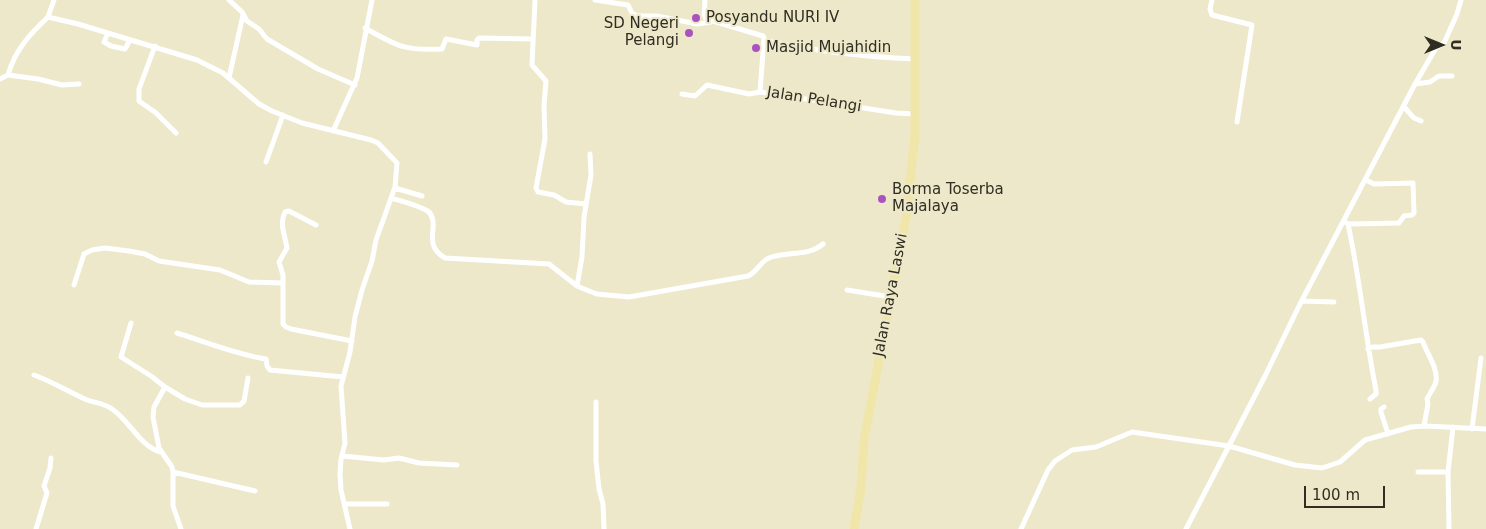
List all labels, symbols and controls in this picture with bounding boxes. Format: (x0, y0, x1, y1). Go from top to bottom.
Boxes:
place label: Posyandu NURI IV (706, 9, 839, 27)
marker: Posyandu NURI IV (690, 12, 702, 24)
place label: SD Negeri Pelangi (604, 15, 679, 50)
north arrow (1416, 20, 1466, 70)
marker: SD Negeri Pelangi (683, 27, 695, 39)
place label: Masjid Mujahidin (766, 39, 891, 57)
text: U (1448, 39, 1464, 51)
marker: Masjid Mujahidin (750, 42, 762, 54)
street label: Jalan Pelangi (765, 84, 863, 116)
place label: Borma Toserba Majalaya (892, 181, 1004, 216)
marker: Borma Toserba Majalaya (876, 193, 888, 205)
street label: Jalan Raya Laswi (870, 232, 912, 358)
scale bar (1306, 476, 1387, 508)
text: 100 m (1312, 486, 1360, 504)

